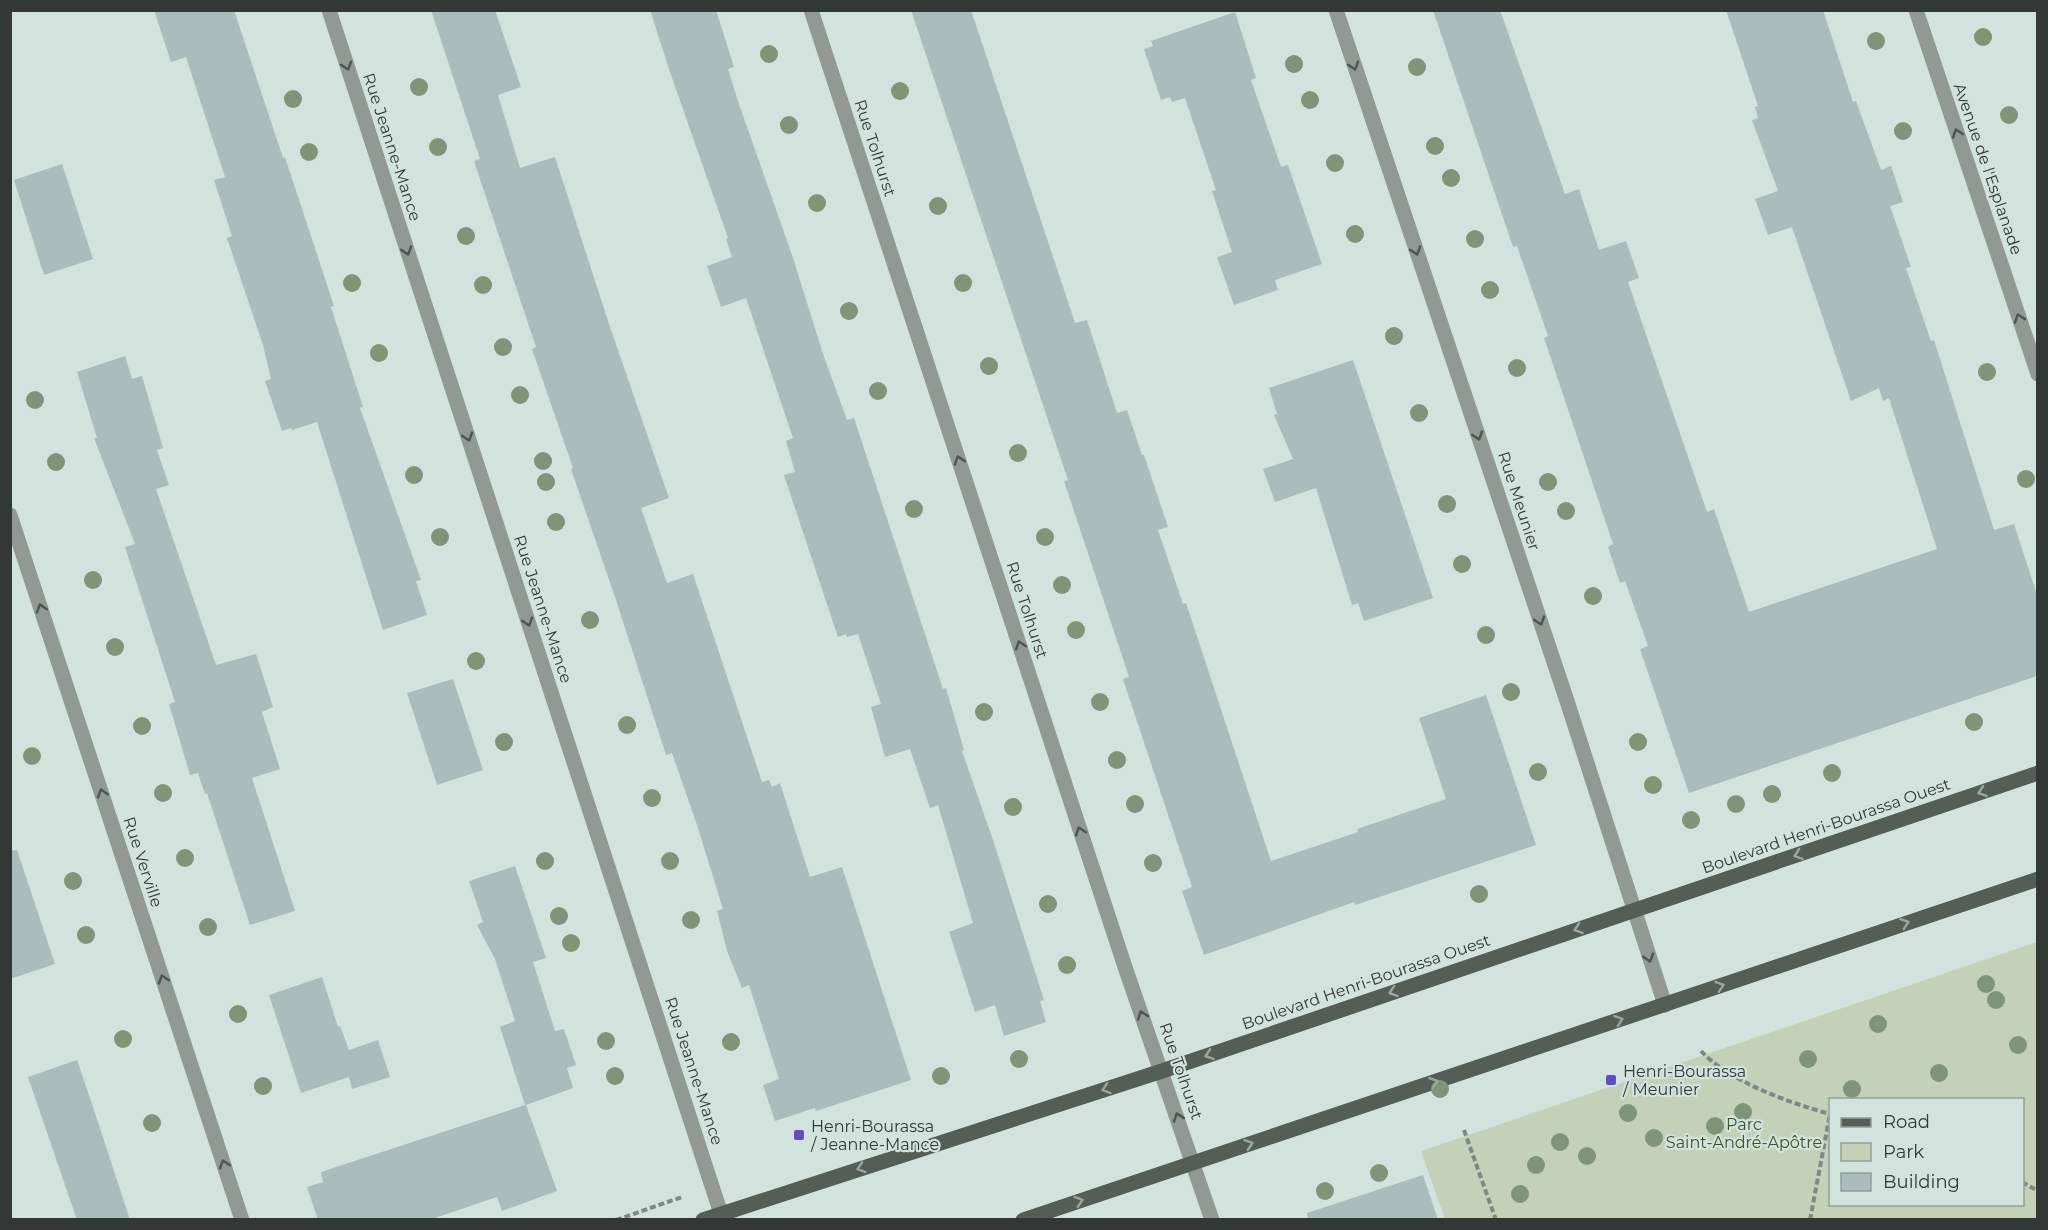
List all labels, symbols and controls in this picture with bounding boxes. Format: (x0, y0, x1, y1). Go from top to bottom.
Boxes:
one-way arrow (340, 60, 352, 71)
one-way arrow (1347, 60, 1359, 71)
street label: Rue Jeanne-Mance (359, 70, 425, 224)
street label: Avenue de l'Esplanade (1950, 81, 2026, 257)
street label: Rue Tolhurst (850, 97, 900, 199)
one-way arrow (1952, 128, 1964, 139)
one-way arrow (1409, 245, 1421, 256)
one-way arrow (400, 246, 413, 256)
one-way arrow (2014, 313, 2026, 324)
one-way arrow (1470, 430, 1483, 441)
one-way arrow (461, 431, 473, 442)
street label: Rue Meunier (1494, 449, 1544, 553)
one-way arrow (954, 455, 966, 466)
street label: Rue Jeanne-Mance (510, 532, 576, 686)
street label: Rue Tolhurst (1002, 559, 1052, 661)
one-way arrow (36, 603, 48, 614)
one-way arrow (1532, 615, 1545, 626)
one-way arrow (521, 616, 534, 627)
one-way arrow (1014, 640, 1027, 651)
street label: Boulevard Henri-Bourassa Ouest (1699, 774, 1953, 878)
one-way arrow (1977, 785, 1988, 797)
one-way arrow (97, 788, 109, 799)
street label: Rue Verville (119, 814, 167, 910)
one-way arrow (1075, 826, 1088, 837)
one-way arrow (1793, 847, 1803, 860)
one-way arrow (1899, 918, 1910, 931)
one-way arrow (1573, 922, 1584, 935)
street label: Boulevard Henri-Bourassa Ouest (1239, 930, 1493, 1034)
one-way arrow (1642, 952, 1654, 963)
one-way arrow (157, 974, 170, 985)
one-way arrow (1714, 981, 1725, 993)
one-way arrow (1388, 984, 1399, 997)
street label: Rue Jeanne-Mance (661, 994, 727, 1148)
one-way arrow (1137, 1010, 1150, 1021)
one-way arrow (1613, 1015, 1624, 1028)
street label: Rue Tolhurst (1156, 1020, 1207, 1122)
one-way arrow (1204, 1047, 1215, 1060)
place label: Henri-Bourassa / Meunier (1622, 1062, 1746, 1099)
marker: Henri-Bourassa / Meunier (1604, 1073, 1618, 1087)
one-way arrow (1428, 1077, 1439, 1089)
one-way arrow (1101, 1081, 1112, 1094)
legend (1829, 1098, 2024, 1206)
text: Road (1883, 1111, 1930, 1133)
one-way arrow (1172, 1112, 1185, 1122)
park label: Parc Saint-André-Apôtre (1666, 1115, 1822, 1152)
place label: Henri-Bourassa / Jeanne-Mance (810, 1117, 939, 1154)
marker: Henri-Bourassa / Jeanne-Mance (792, 1128, 806, 1142)
one-way arrow (1243, 1139, 1254, 1152)
text: Park (1883, 1141, 1924, 1163)
one-way arrow (218, 1159, 231, 1170)
one-way arrow (856, 1161, 867, 1174)
text: Building (1883, 1171, 1960, 1193)
one-way arrow (1073, 1196, 1084, 1208)

